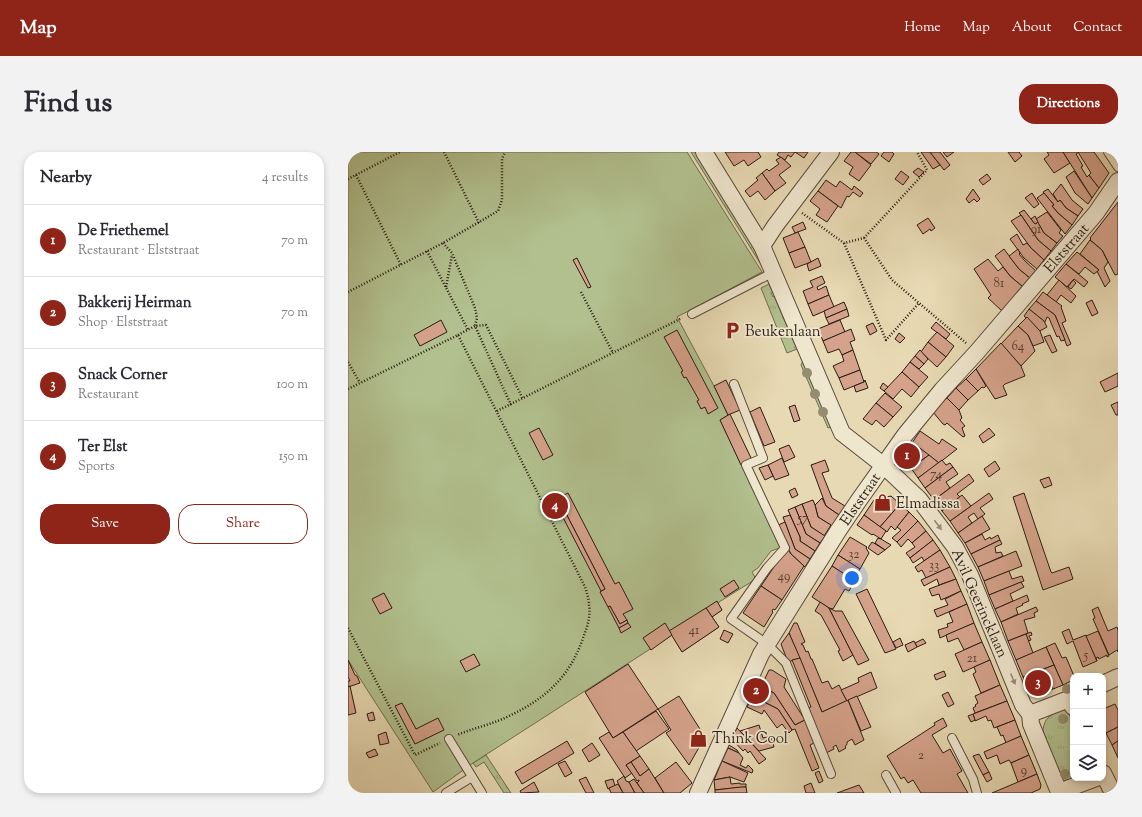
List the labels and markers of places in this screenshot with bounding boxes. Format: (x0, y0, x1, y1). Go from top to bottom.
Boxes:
parking icon: Beukenlaan (722, 321, 742, 341)
place label: Beukenlaan (745, 322, 821, 343)
pin: 1 (894, 441, 920, 471)
pin: 4 (542, 491, 568, 521)
shop icon: Elmadissa (873, 493, 893, 513)
place label: Elmadissa (896, 494, 960, 515)
pin: 3 (1025, 668, 1051, 698)
pin: 2 (743, 676, 769, 706)
shop icon: Think Cool (689, 728, 709, 748)
place label: Think Cool (712, 729, 788, 750)

